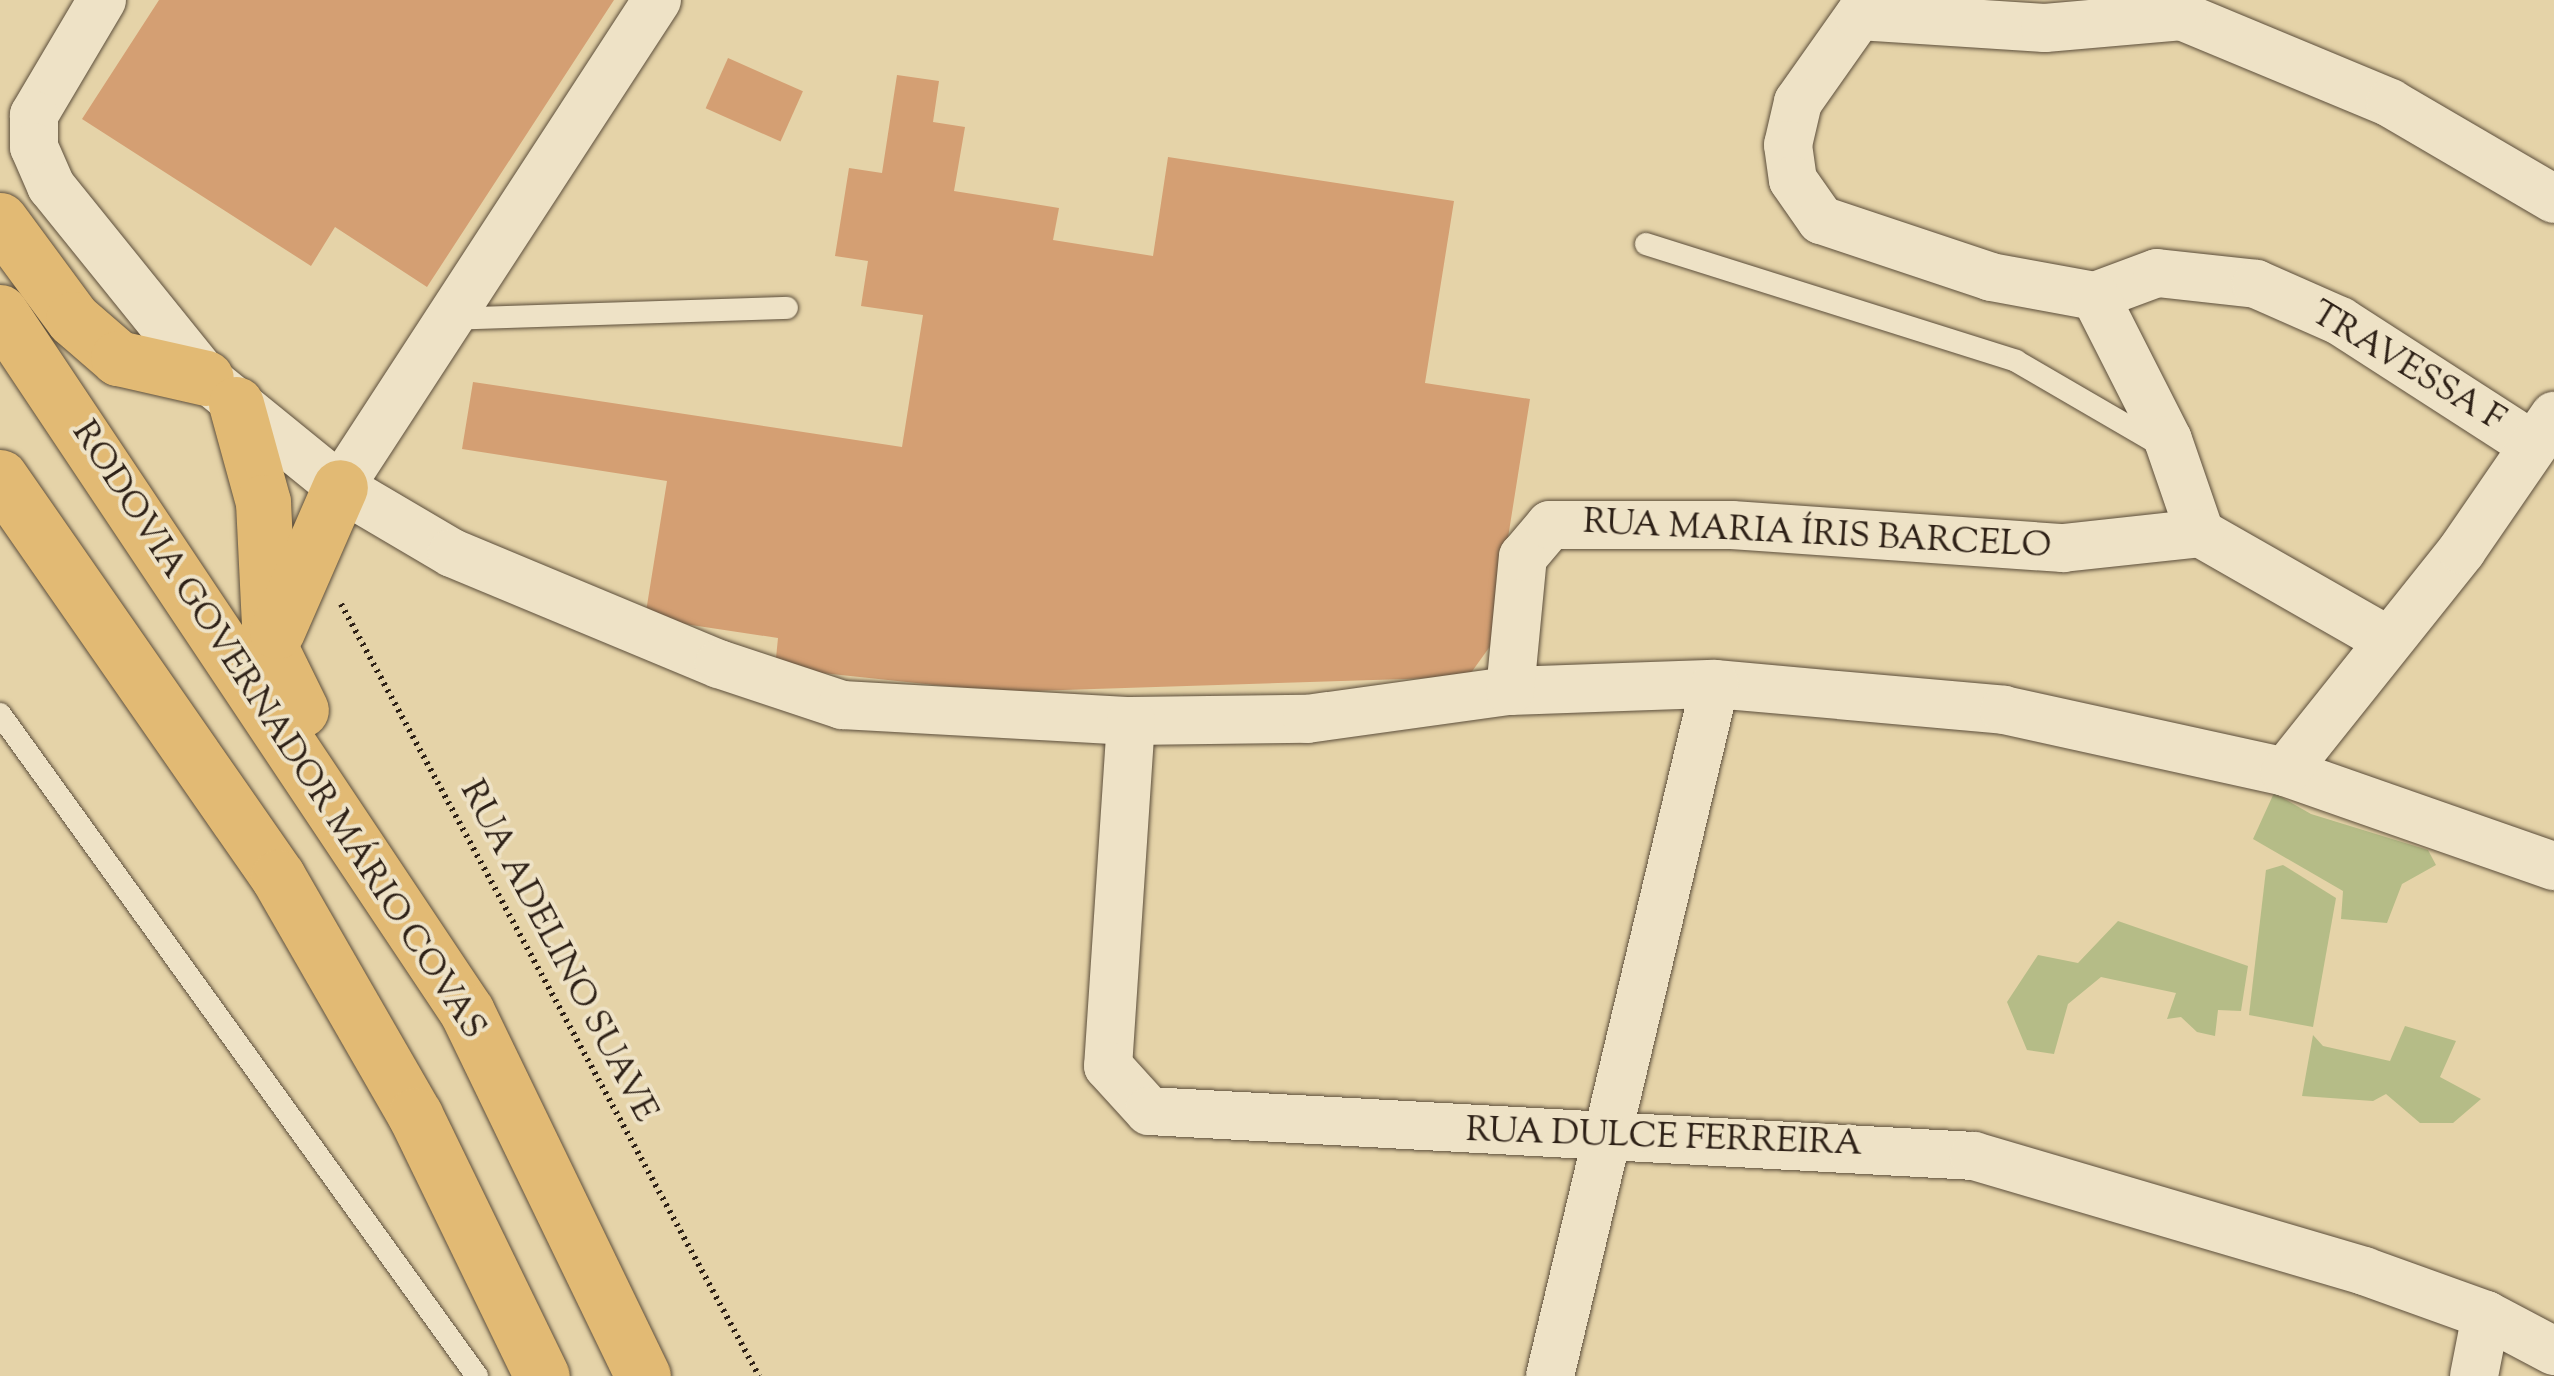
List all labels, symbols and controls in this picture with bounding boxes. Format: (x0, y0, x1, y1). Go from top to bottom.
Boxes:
street label: TRAVESSA F (2303, 294, 2511, 442)
street label: RODOVIA GOVERNADOR MÁRIO COVAS (61, 414, 493, 1048)
street label: RUA MARIA ÍRIS BARCELO (1582, 503, 2052, 569)
street label: RUA ADELINO SUAVE (449, 774, 665, 1130)
street label: RUA DULCE FERREIRA (1465, 1111, 1863, 1167)

